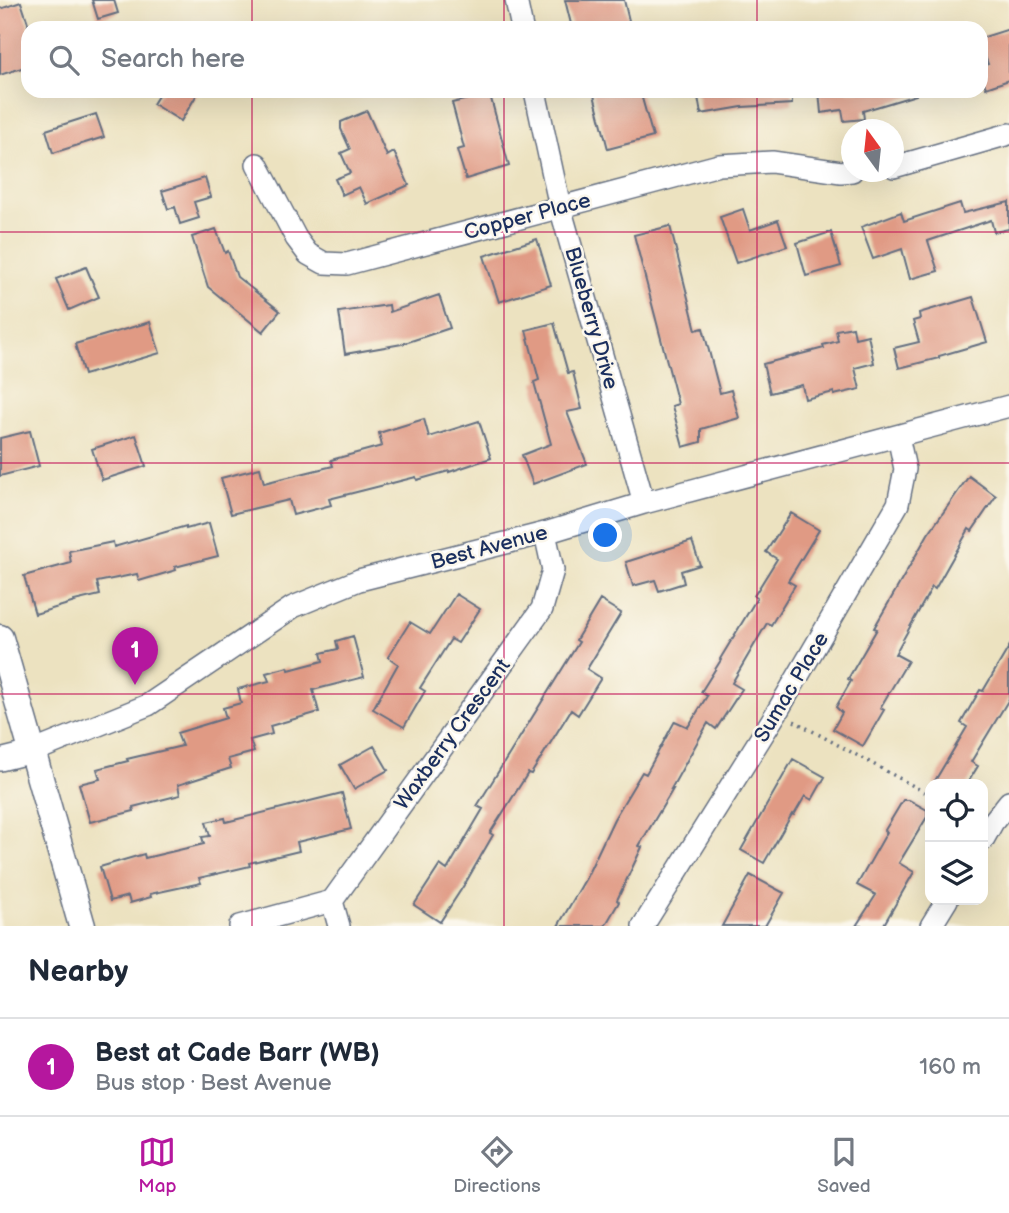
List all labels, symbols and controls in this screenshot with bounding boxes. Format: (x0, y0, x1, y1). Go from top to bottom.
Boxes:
search box (21, 21, 988, 98)
icon: search (45, 41, 83, 79)
text: Search here (101, 44, 245, 75)
north arrow (841, 119, 904, 182)
street label: Copper Place (461, 188, 593, 245)
street label: Blueberry Drive (559, 244, 624, 392)
your location (588, 518, 622, 552)
street label: Best Avenue (428, 520, 550, 575)
pin: 1 (112, 627, 158, 685)
street label: Sumac Place (749, 628, 834, 747)
street label: Waxberry Crescent (389, 653, 516, 815)
map controls (925, 779, 988, 905)
button: locate (925, 779, 988, 842)
button: layers (925, 842, 988, 905)
text: Nearby (28, 954, 128, 990)
text: Best at Cade Barr (WB) (95, 1038, 380, 1069)
text: 1 (46, 1053, 56, 1081)
text: 160 m (919, 1053, 981, 1081)
text: Bus stop · Best Avenue (95, 1069, 332, 1097)
tab: Map (138, 1133, 177, 1198)
tab: Directions (453, 1133, 541, 1198)
tab: Saved (817, 1133, 871, 1198)

